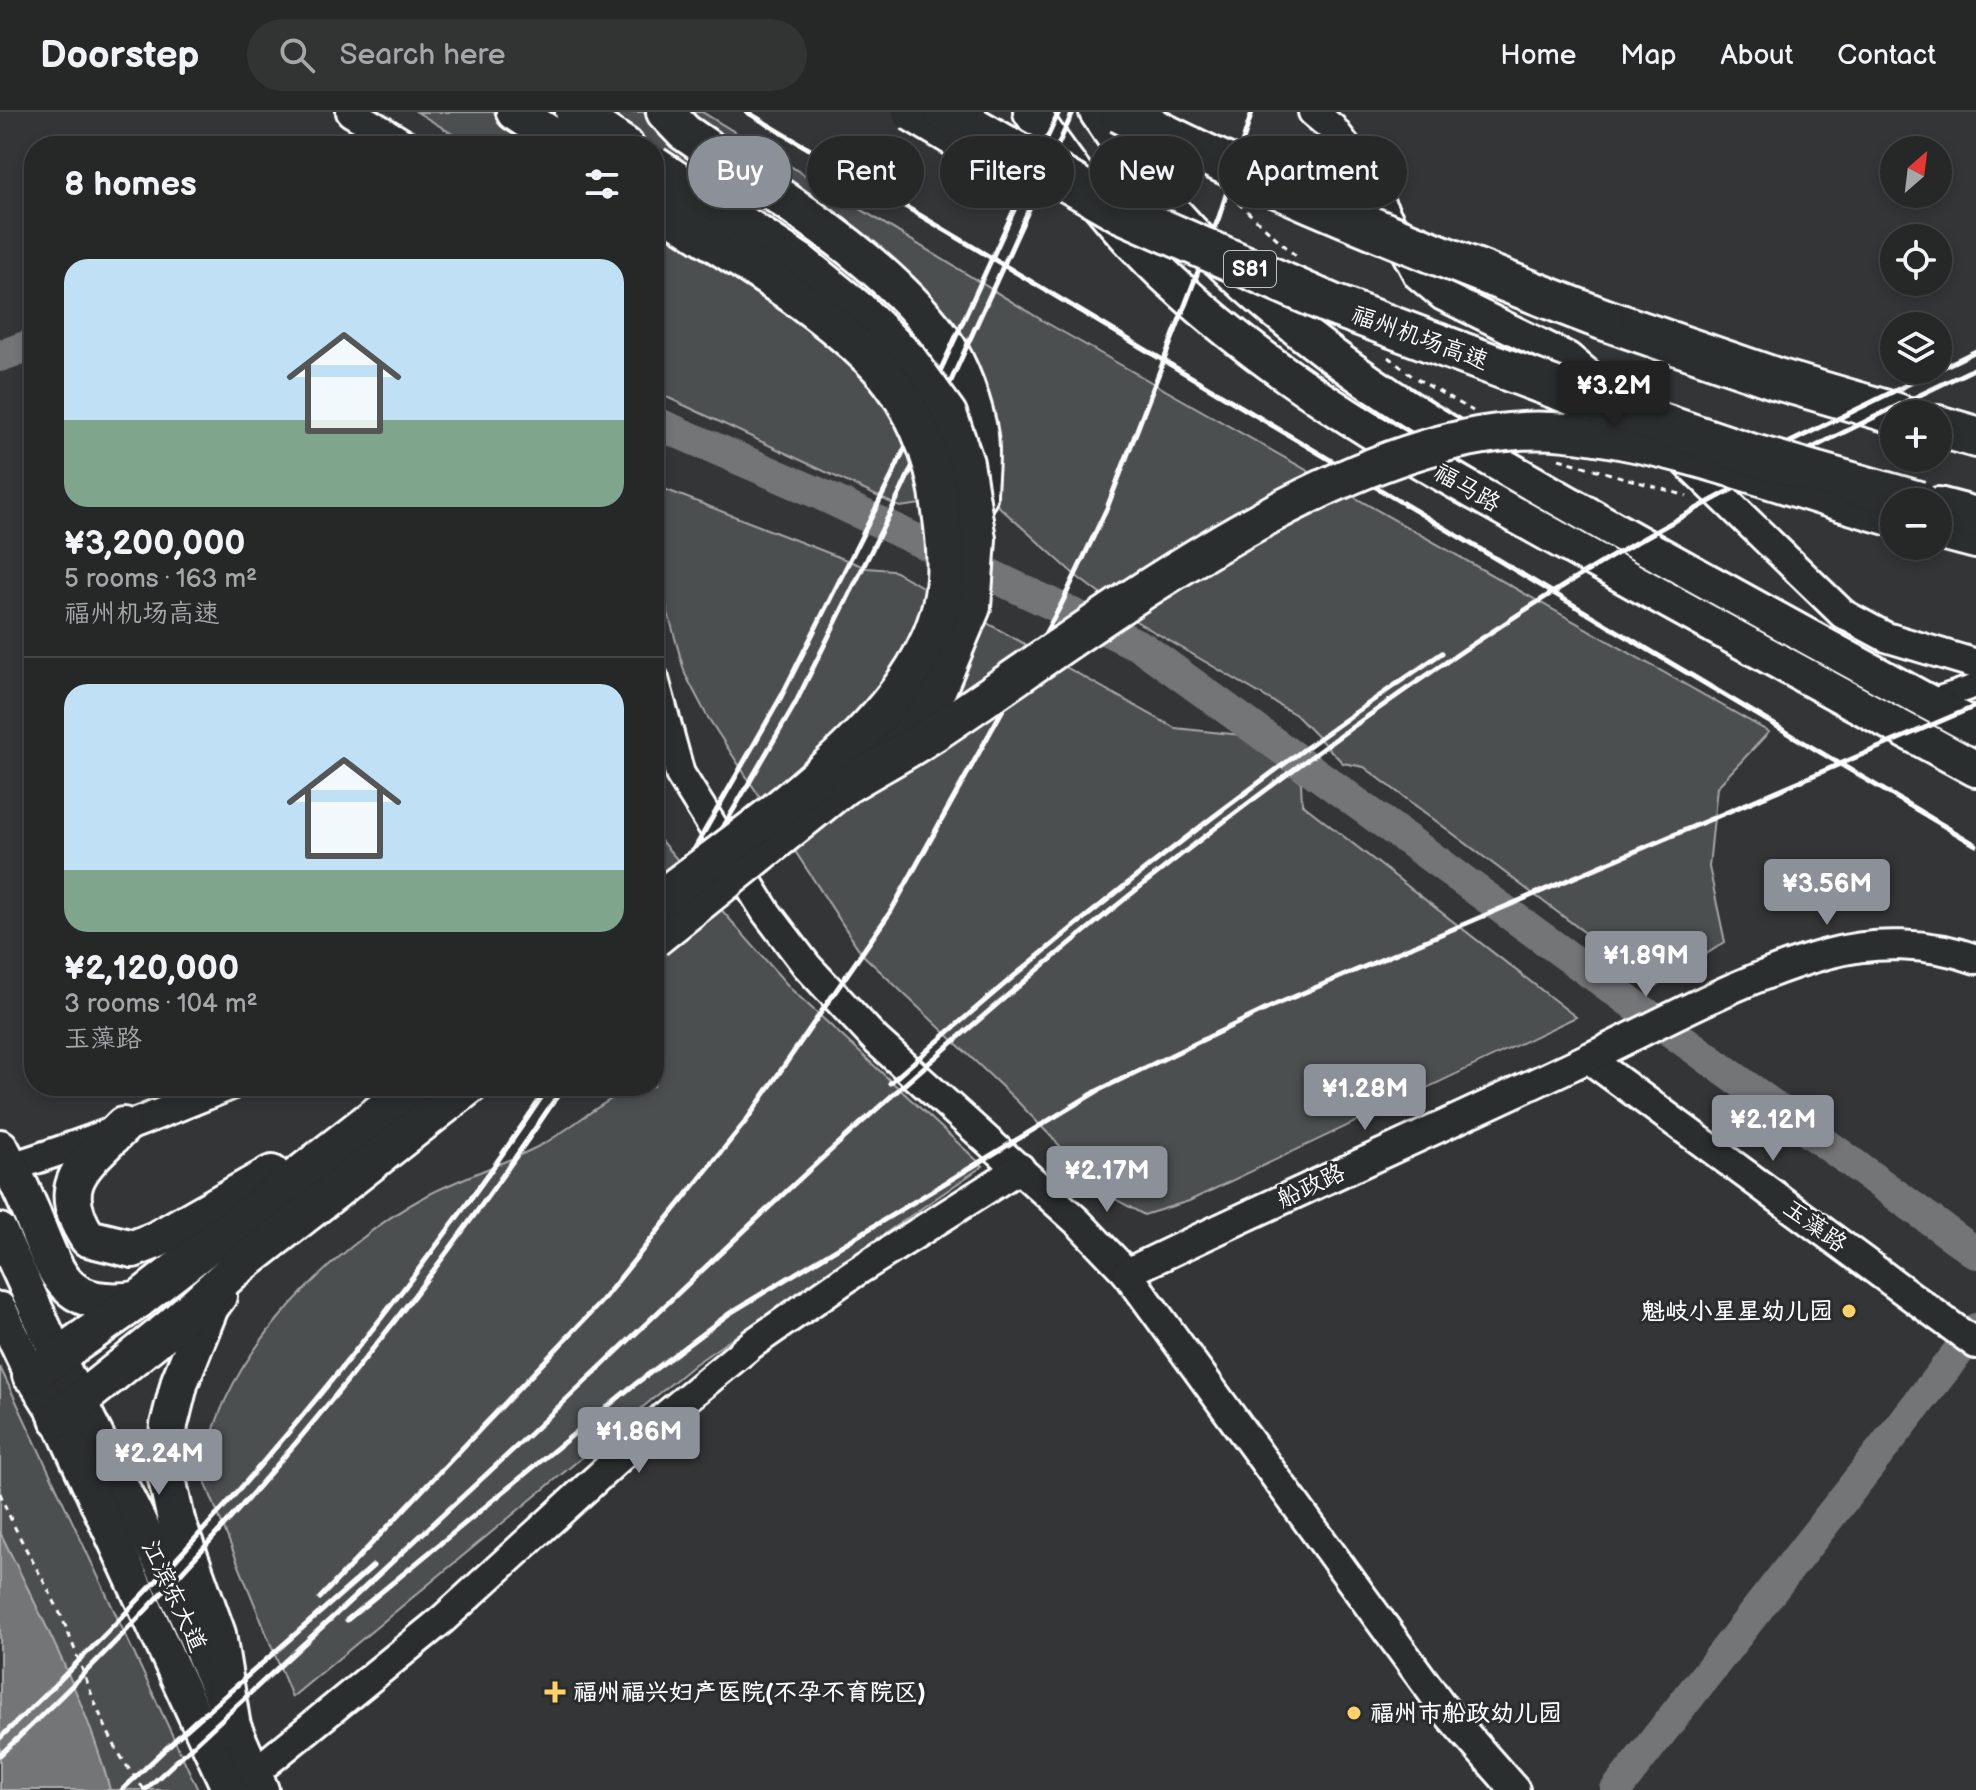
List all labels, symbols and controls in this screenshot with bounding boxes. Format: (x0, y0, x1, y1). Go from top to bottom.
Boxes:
search box (247, 19, 807, 91)
text: Doorstep (40, 33, 199, 78)
icon: search (275, 33, 319, 77)
text: Search here (339, 37, 506, 73)
text: Home (1500, 39, 1576, 72)
text: Map (1620, 39, 1677, 72)
text: About (1721, 39, 1793, 72)
text: Contact (1837, 39, 1936, 72)
chip: Buy (688, 136, 791, 208)
chip: Rent (807, 136, 924, 208)
chip: Filters (940, 136, 1074, 208)
chip: New (1090, 136, 1203, 208)
chip: Apartment (1219, 136, 1407, 208)
north arrow (1880, 136, 1952, 208)
map controls (1880, 136, 1952, 560)
icon: filters (580, 162, 624, 206)
text: 8 homes (64, 164, 197, 205)
button: locate (1880, 224, 1952, 296)
road number: S81 (1224, 251, 1276, 287)
street label: 福州机场高速 (1347, 300, 1493, 376)
icon: home (272, 311, 416, 455)
button: layers (1880, 312, 1952, 384)
pin: ¥3.2M (1558, 361, 1670, 429)
text: ¥3.2M (1577, 371, 1651, 402)
button: + (1880, 400, 1952, 472)
street label: 福马路 (1429, 457, 1505, 519)
button: − (1880, 488, 1952, 560)
text: ¥3,200,000 (64, 523, 246, 564)
text: 5 rooms · 163 m² (64, 564, 257, 595)
text: 福州机场高速 (64, 599, 220, 630)
icon: home (272, 736, 416, 880)
pin: ¥3.56M (1762, 859, 1892, 927)
text: ¥3.56M (1782, 869, 1872, 900)
pin: ¥1.89M (1581, 931, 1711, 999)
text: ¥1.89M (1603, 941, 1689, 972)
text: ¥2,120,000 (64, 948, 239, 989)
text: 3 rooms · 104 m² (64, 989, 258, 1020)
text: 玉藻路 (64, 1024, 142, 1055)
pin: ¥1.28M (1300, 1064, 1430, 1132)
text: ¥1.28M (1322, 1074, 1408, 1105)
pin: ¥2.12M (1708, 1095, 1838, 1163)
text: ¥2.12M (1730, 1105, 1816, 1136)
pin: ¥2.17M (1042, 1146, 1172, 1214)
text: ¥2.17M (1065, 1156, 1150, 1187)
street label: 船政路 (1272, 1158, 1350, 1214)
street label: 玉藻路 (1777, 1193, 1853, 1259)
place label: 魁岐小星星幼儿园 (1641, 1297, 1833, 1326)
marker: 魁岐小星星幼儿园 (1840, 1302, 1858, 1320)
pin: ¥1.86M (574, 1407, 704, 1475)
text: ¥1.86M (596, 1417, 682, 1448)
pin: ¥2.24M (94, 1429, 224, 1497)
text: ¥2.24M (114, 1439, 204, 1470)
street label: 江滨东大道 (136, 1535, 212, 1657)
place label: 福州福兴妇产医院(不孕不育院区) (573, 1678, 926, 1707)
marker: 福州福兴妇产医院(不孕不育院区) (544, 1681, 566, 1703)
place label: 福州市船政幼儿园 (1370, 1699, 1562, 1728)
marker: 福州市船政幼儿园 (1345, 1704, 1363, 1722)

